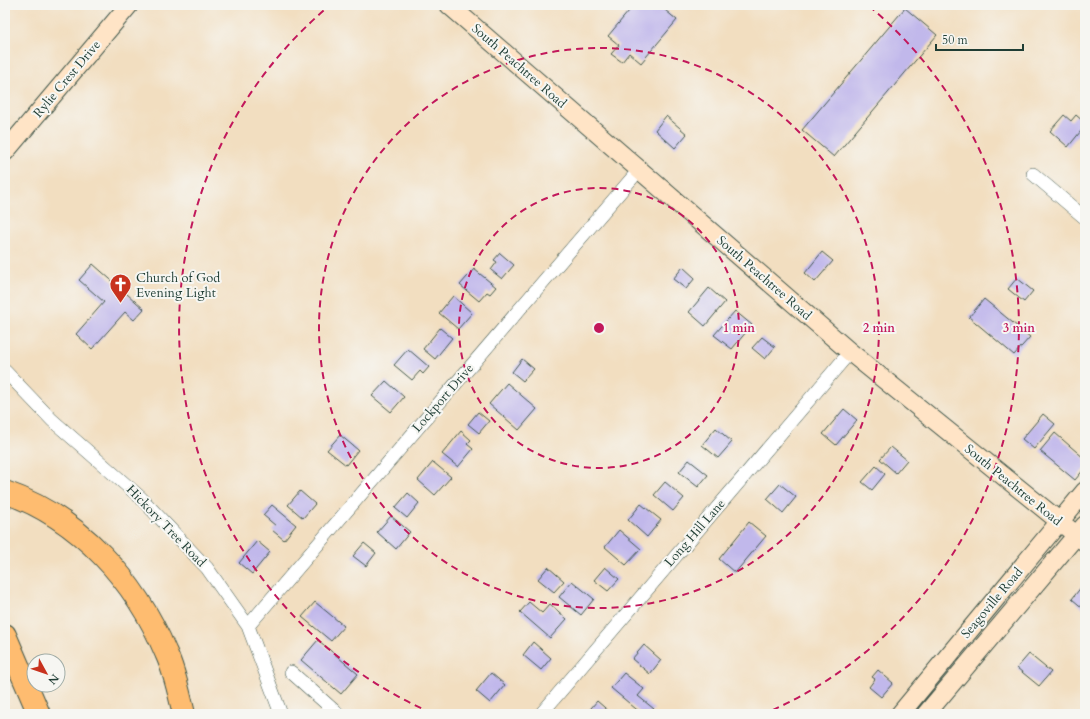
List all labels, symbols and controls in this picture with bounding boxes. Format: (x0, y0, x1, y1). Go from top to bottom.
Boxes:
street label: South Peachtree Road (468, 20, 570, 112)
scale bar (936, 26, 1023, 52)
text: 50 m (942, 32, 969, 48)
street label: Rylie Crest Drive (29, 36, 105, 122)
street label: South Peachtree Road (713, 232, 815, 324)
place label: Church of God Evening Light (136, 269, 220, 302)
church icon: Church of God Evening Light (107, 272, 133, 305)
text: 1 min (723, 320, 755, 336)
text: 2 min (863, 320, 895, 336)
text: 3 min (1003, 320, 1035, 336)
centre of rings (592, 321, 606, 335)
street label: Lockport Drive (408, 360, 478, 436)
street label: South Peachtree Road (961, 440, 1066, 530)
street label: Hickory Tree Road (122, 481, 210, 571)
street label: Long Hill Lane (660, 495, 730, 571)
street label: Seagoville Road (957, 564, 1027, 642)
north arrow (26, 653, 66, 693)
text: N (44, 671, 62, 688)

